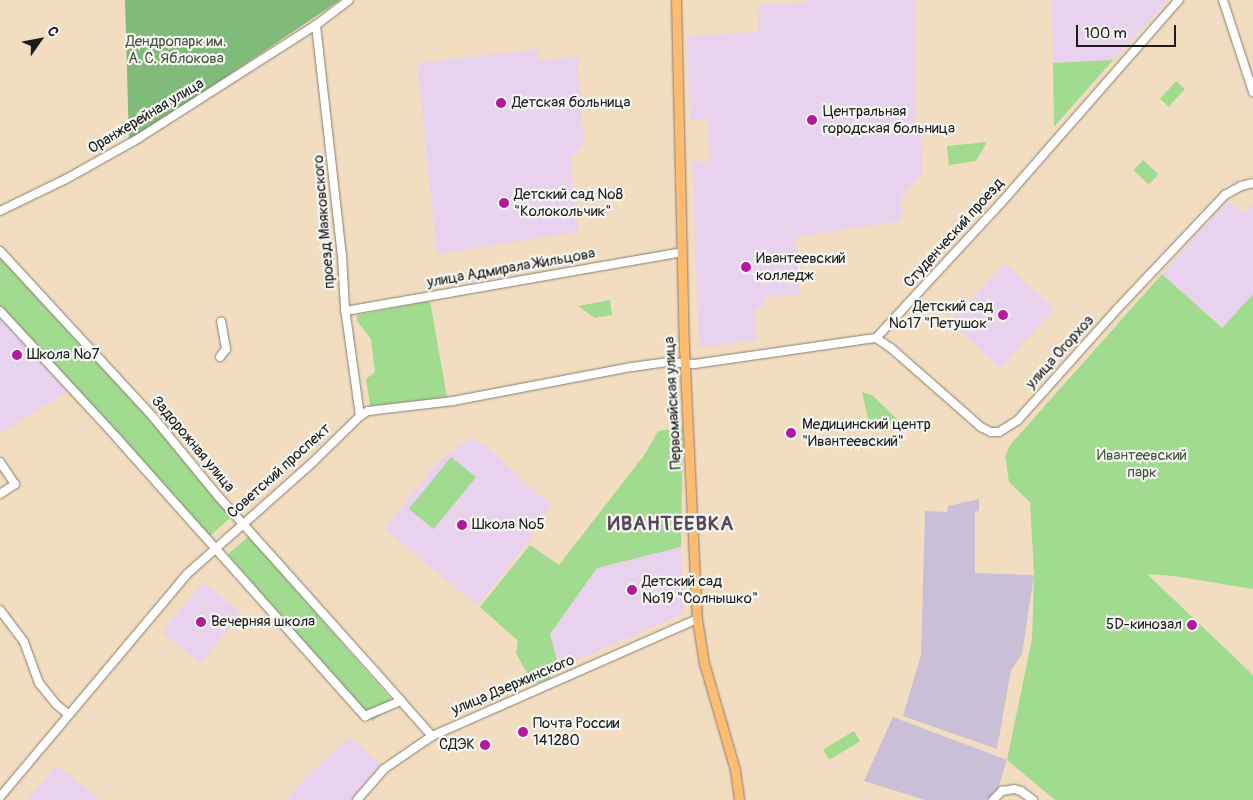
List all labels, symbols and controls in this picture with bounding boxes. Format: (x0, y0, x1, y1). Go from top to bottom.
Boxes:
north arrow (15, 15, 65, 65)
scale bar (1078, 15, 1178, 47)
text: С (44, 23, 62, 40)
text: 100 m (1084, 24, 1127, 43)
park label: Дендропарк им. А. С. Яблокова (126, 32, 226, 67)
street label: Оранжерейная улица (85, 74, 207, 158)
place label: Детская больница (512, 94, 631, 112)
marker: Детская больница (494, 96, 508, 110)
place label: Центральная городская больница (823, 102, 955, 137)
marker: Центральная городская больница (805, 113, 819, 127)
street label: проезд Маяковского (309, 154, 339, 290)
street label: Студенческий проезд (900, 175, 1008, 291)
place label: Детский сад №8 "Колокольчик" (514, 185, 623, 220)
marker: Детский сад №8 "Колокольчик" (498, 197, 510, 209)
street label: улица Адмирала Жильцова (426, 244, 596, 292)
place label: Ивантеевский колледж (756, 249, 846, 284)
marker: Ивантеевский колледж (740, 261, 752, 273)
place label: Детский сад №17 "Петушок" (889, 297, 993, 332)
marker: Детский сад №17 "Петушок" (997, 309, 1009, 321)
street label: улица Огорхоз (1022, 311, 1098, 393)
street label: Первомайская улица (661, 336, 685, 470)
place label: Школа №7 (27, 346, 99, 364)
marker: Школа №7 (11, 349, 23, 361)
street label: Задорожная улица (148, 392, 238, 496)
place label: Медицинский центр "Ивантеевский" (802, 415, 931, 450)
street label: Советский проспект (224, 420, 334, 522)
marker: Медицинский центр "Ивантеевский" (784, 426, 798, 440)
park label: Ивантеевский парк (1097, 446, 1187, 481)
district label: ИВАНТЕЕВКА (606, 511, 736, 535)
place label: Школа №5 (472, 516, 545, 534)
marker: Школа №5 (456, 519, 468, 531)
place label: Детский сад №19 "Солнышко" (642, 572, 758, 607)
marker: Детский сад №19 "Солнышко" (626, 584, 638, 596)
place label: Вечерняя школа (211, 613, 315, 631)
marker: Вечерняя школа (195, 616, 207, 628)
place label: 5D-кинозал (1106, 616, 1182, 634)
marker: 5D-кинозал (1186, 619, 1198, 631)
street label: улица Дзержинского (449, 651, 577, 719)
place label: Почта России 141280 (533, 714, 619, 749)
marker: Почта России 141280 (517, 726, 529, 738)
place label: СДЭК (439, 736, 475, 754)
marker: СДЭК (479, 739, 491, 751)

